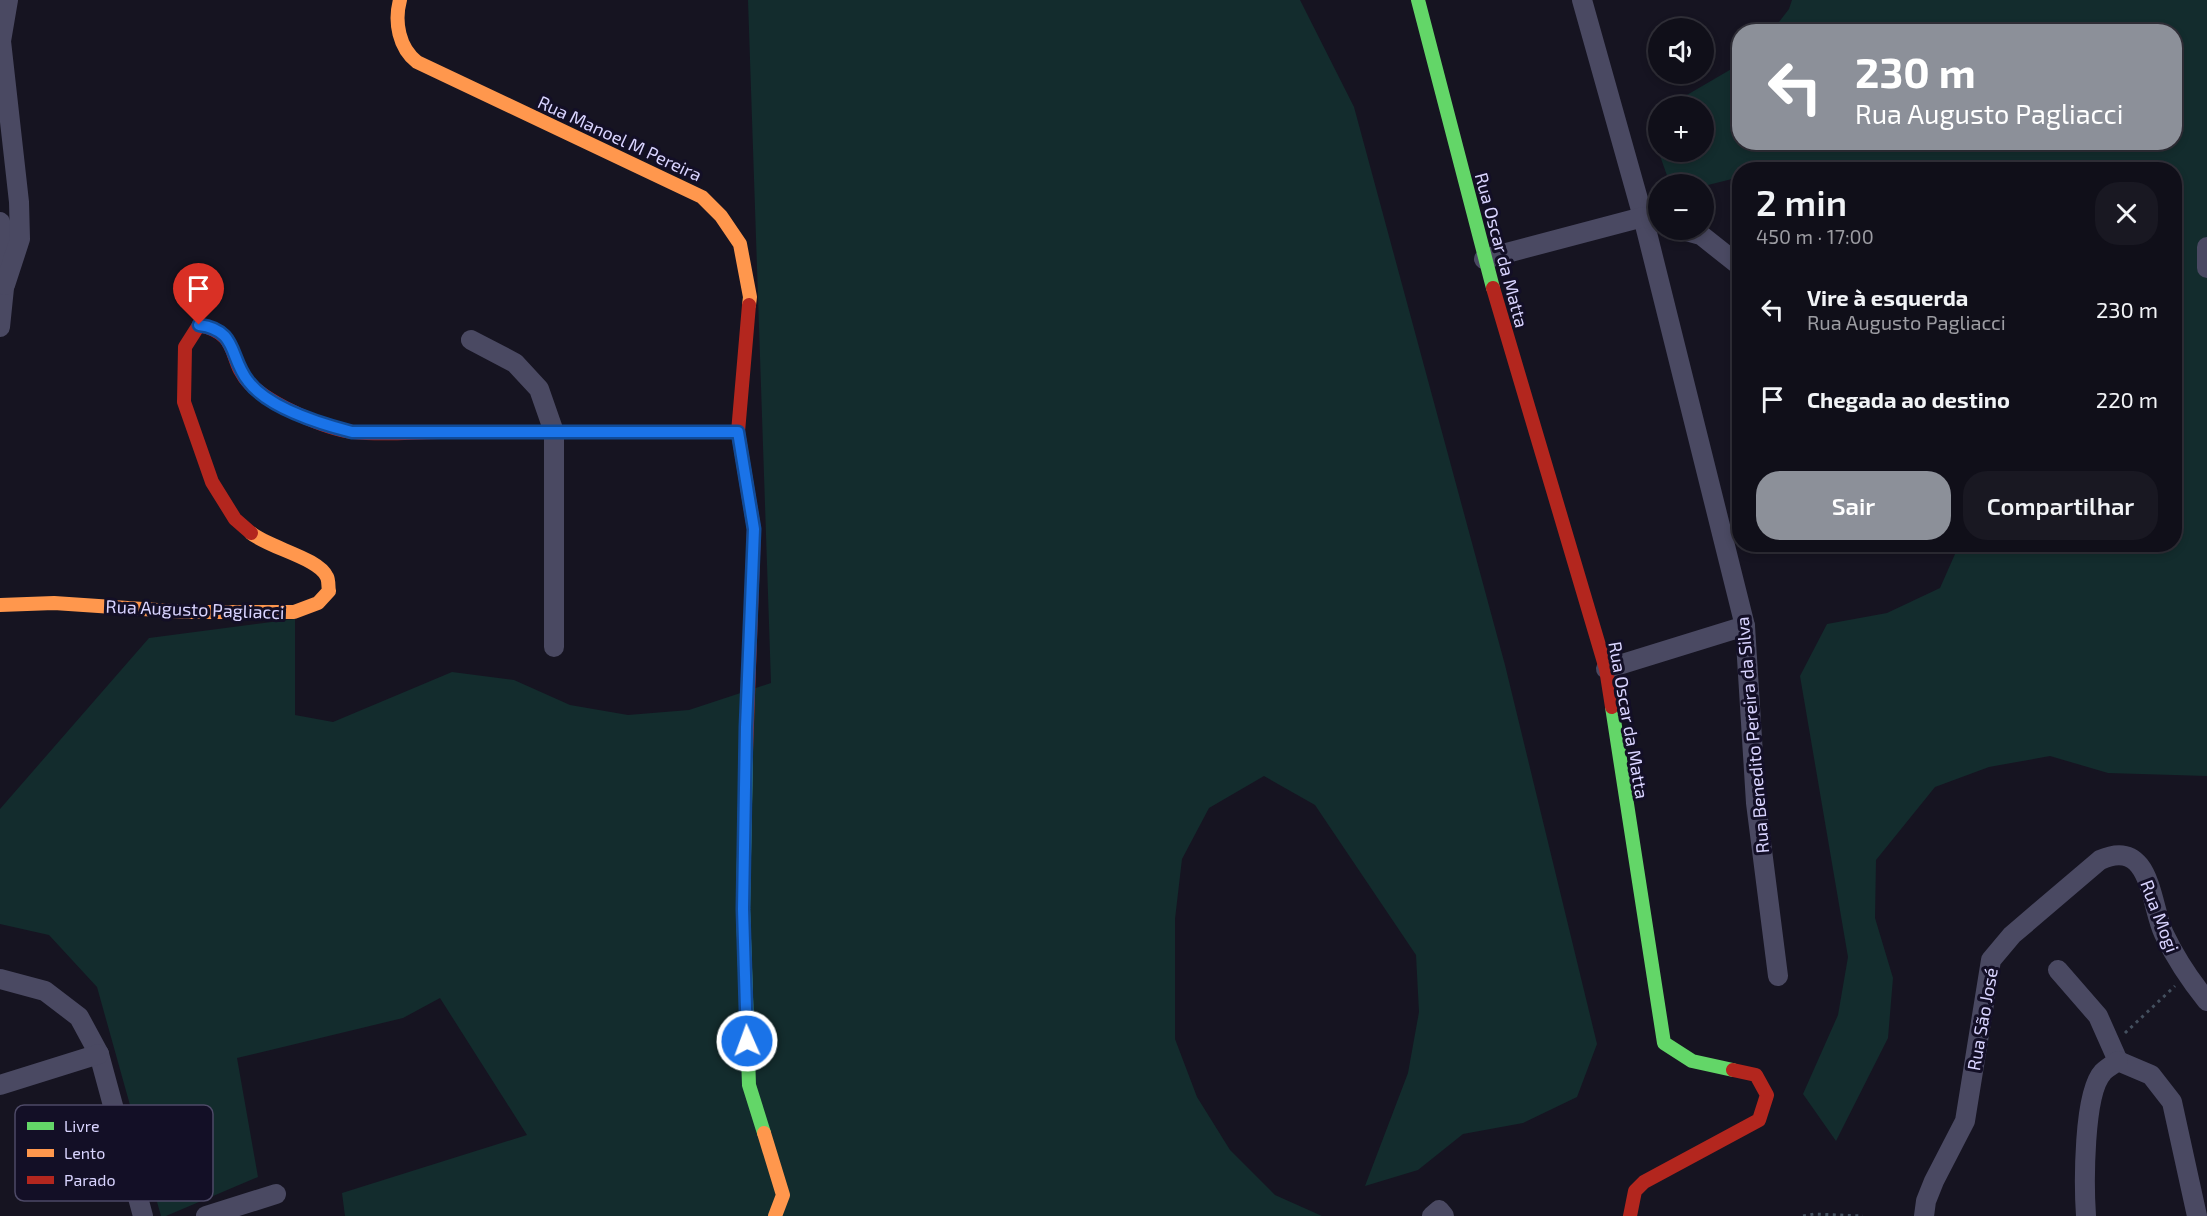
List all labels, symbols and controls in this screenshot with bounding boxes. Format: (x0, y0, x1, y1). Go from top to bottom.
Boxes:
map controls (1648, 18, 1714, 240)
button: sound (1648, 18, 1714, 84)
text: 230 m (1855, 46, 1976, 96)
icon: left (1756, 48, 1834, 126)
street label: Rua Manoel M Pereira (535, 90, 705, 186)
button: + (1648, 96, 1714, 162)
text: Rua Augusto Pagliacci (1855, 97, 2123, 129)
street label: Rua Oscar da Matta (1471, 170, 1533, 330)
button: − (1648, 174, 1714, 240)
text: 2 min (1756, 180, 1847, 223)
button: close (2095, 182, 2158, 245)
text: 450 m · 17:00 (1756, 224, 1874, 248)
pin (173, 263, 224, 325)
icon: arrive (182, 272, 215, 305)
text: Vire à esquerda (1807, 284, 1968, 310)
icon: left (1756, 293, 1789, 326)
text: 230 m (2096, 296, 2158, 322)
text: Rua Augusto Pagliacci (1807, 310, 2006, 334)
icon: arrive (1756, 383, 1789, 416)
text: Chegada ao destino (1807, 386, 2010, 412)
text: 220 m (2096, 386, 2158, 412)
button: Sair (1756, 471, 1951, 540)
button: Compartilhar (1963, 471, 2158, 540)
street label: Rua Augusto Pagliacci (105, 595, 285, 623)
street label: Rua Benedito Pereira da Silva (1731, 616, 1773, 854)
street label: Rua Oscar da Matta (1604, 640, 1654, 800)
street label: Rua Mogi (2136, 877, 2184, 955)
street label: Rua São José (1962, 966, 2002, 1072)
position arrow (715, 1009, 779, 1073)
legend (15, 1105, 213, 1201)
text: Livre (64, 1116, 99, 1135)
text: Lento (64, 1143, 105, 1162)
text: Parado (64, 1170, 116, 1189)

